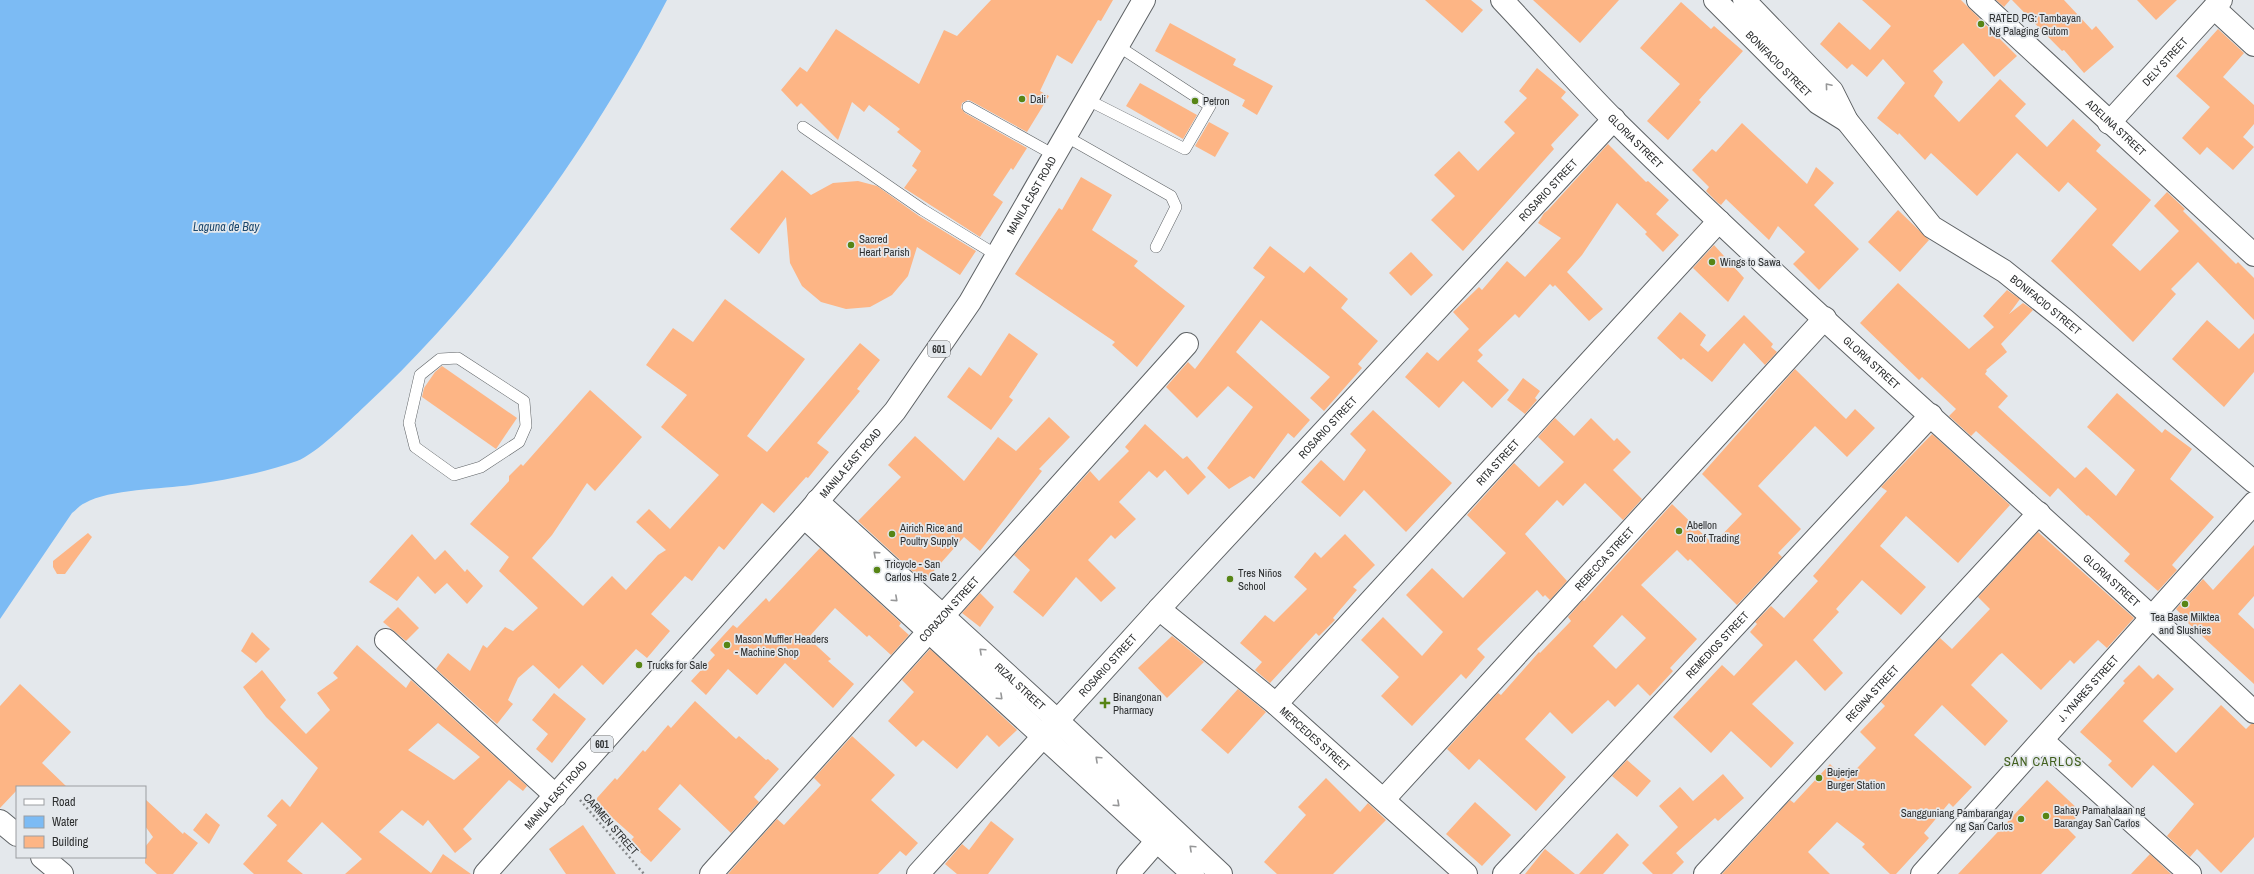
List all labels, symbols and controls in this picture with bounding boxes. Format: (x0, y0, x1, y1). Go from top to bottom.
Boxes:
place label: RATED PG: Tambayan Ng Palaging Gutom (1989, 11, 2081, 38)
marker: RATED PG: Tambayan Ng Palaging Gutom (1976, 19, 1986, 29)
street label: BONIFACIO STREET (1743, 28, 1815, 100)
street label: DELY STREET (2139, 34, 2191, 89)
one-way arrow (1826, 84, 1833, 91)
place label: Dali (1030, 92, 1046, 106)
marker: Dali (1017, 94, 1027, 104)
place label: Petron (1203, 94, 1230, 108)
marker: Petron (1190, 96, 1200, 106)
street label: ADELINA STREET (2083, 96, 2149, 159)
street label: GLORIA STREET (1605, 111, 1666, 171)
street label: MANILA EAST ROAD (1004, 154, 1059, 237)
street label: ROSARIO STREET (1516, 156, 1581, 224)
water label: Laguna de Bay (193, 219, 260, 235)
place label: Sacred Heart Parish (859, 232, 910, 259)
marker: Sacred Heart Parish (846, 240, 856, 250)
place label: Wings to Sawa (1720, 255, 1781, 269)
marker: Wings to Sawa (1707, 257, 1717, 267)
street label: BONIFACIO STREET (2007, 272, 2084, 338)
street label: GLORIA STREET (1840, 333, 1903, 392)
road number: 601 (928, 341, 950, 357)
street label: ROSARIO STREET (1295, 393, 1360, 461)
street label: MANILA EAST ROAD (817, 425, 884, 501)
street label: RITA STREET (1473, 436, 1523, 488)
place label: Abellon Roof Trading (1686, 518, 1739, 545)
place label: Airich Rice and Poultry Supply (899, 521, 962, 548)
street label: REBECCA STREET (1572, 524, 1637, 593)
marker: Abellon Roof Trading (1674, 526, 1684, 536)
marker: Airich Rice and Poultry Supply (887, 529, 897, 539)
street label: GLORIA STREET (2080, 551, 2143, 610)
one-way arrow (873, 552, 880, 559)
place label: Tricycle - San Carlos Hts Gate 2 (885, 557, 957, 584)
marker: Tricycle - San Carlos Hts Gate 2 (872, 565, 882, 575)
place label: Tres Niños School (1238, 566, 1282, 593)
street label: CORAZON STREET (916, 573, 982, 645)
marker: Tres Niños School (1225, 574, 1235, 584)
one-way arrow (890, 595, 898, 602)
marker: Tea Base Milktea and Slushies (2180, 599, 2190, 609)
street label: REMEDIOS STREET (1683, 608, 1752, 681)
place label: Tea Base Milktea and Slushies (2150, 610, 2220, 637)
street label: ROSARIO STREET (1076, 631, 1140, 700)
place label: Mason Muffler Headers - Machine Shop (735, 632, 829, 659)
marker: Mason Muffler Headers - Machine Shop (722, 640, 732, 650)
one-way arrow (979, 648, 987, 656)
street label: J. YNARES STREET (2055, 652, 2122, 725)
place label: Trucks for Sale (647, 658, 707, 672)
marker: Trucks for Sale (634, 660, 644, 670)
street label: RIZAL STREET (992, 660, 1049, 713)
street label: REGINA STREET (1842, 662, 1902, 725)
place label: Binangonan Pharmacy (1113, 690, 1162, 717)
one-way arrow (996, 693, 1003, 700)
marker: Binangonan Pharmacy (1100, 698, 1110, 708)
street label: MERCEDES STREET (1277, 704, 1353, 774)
road number: 601 (591, 736, 613, 752)
district label: SAN CARLOS (2004, 753, 2082, 770)
one-way arrow (1095, 756, 1103, 763)
street label: MANILA EAST ROAD (521, 758, 590, 832)
place label: Bujerjer Burger Station (1827, 765, 1885, 792)
marker: Bujerjer Burger Station (1814, 773, 1824, 783)
legend (16, 786, 146, 858)
street label: CARMEN STREET (580, 790, 642, 858)
text: Road (52, 794, 76, 810)
one-way arrow (1112, 800, 1119, 807)
place label: Bahay Pamahalaan ng Barangay San Carlos (2054, 803, 2145, 830)
place label: Sangguniang Pambarangay ng San Carlos (1901, 806, 2013, 833)
marker: Bahay Pamahalaan ng Barangay San Carlos (2041, 811, 2051, 821)
text: Water (52, 814, 79, 830)
marker: Sangguniang Pambarangay ng San Carlos (2016, 814, 2026, 824)
text: Building (52, 834, 89, 850)
one-way arrow (1190, 845, 1197, 852)

